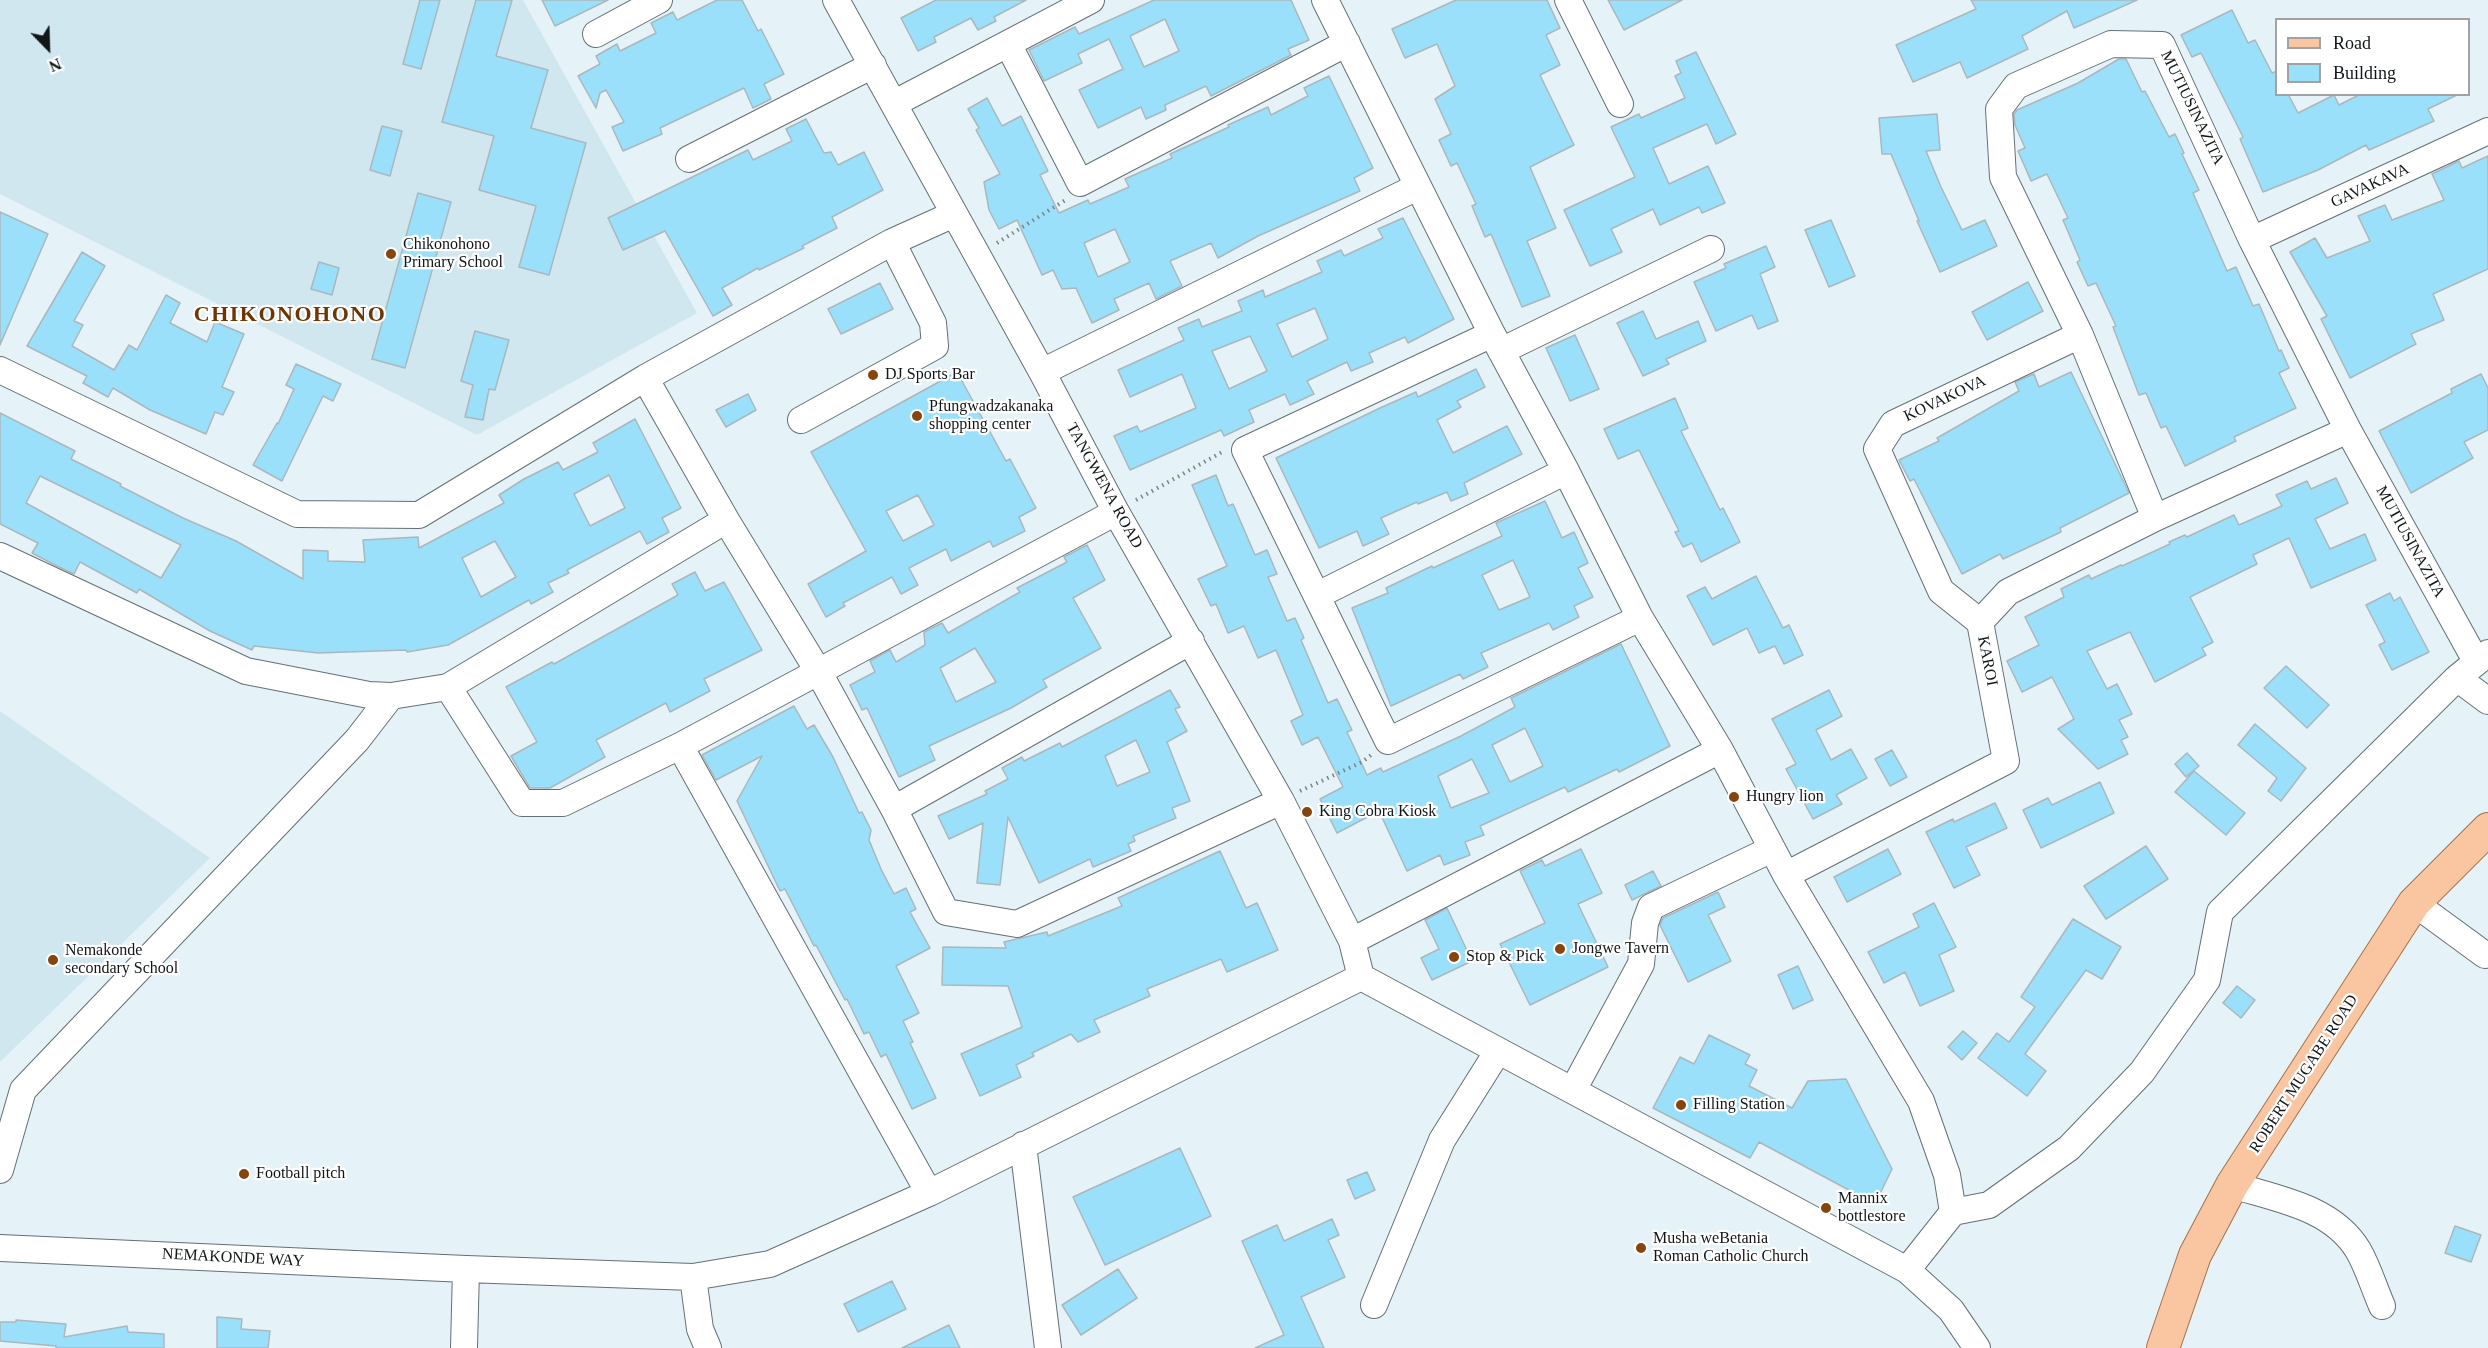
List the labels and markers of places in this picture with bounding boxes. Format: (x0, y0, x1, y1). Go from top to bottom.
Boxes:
place label: Chikonohono Primary School (403, 235, 503, 273)
marker: Chikonohono Primary School (384, 247, 398, 261)
place label: DJ Sports Bar (885, 365, 975, 385)
marker: DJ Sports Bar (866, 368, 880, 382)
place label: Pfungwadzakanaka shopping center (929, 397, 1053, 435)
marker: Pfungwadzakanaka shopping center (910, 409, 924, 423)
place label: Hungry lion (1746, 787, 1824, 807)
marker: Hungry lion (1727, 790, 1741, 804)
place label: King Cobra Kiosk (1319, 802, 1436, 822)
marker: King Cobra Kiosk (1300, 805, 1314, 819)
place label: Jongwe Tavern (1572, 939, 1669, 959)
place label: Nemakonde secondary School (65, 941, 178, 979)
marker: Jongwe Tavern (1553, 942, 1567, 956)
place label: Stop & Pick (1466, 947, 1544, 967)
marker: Stop & Pick (1447, 950, 1461, 964)
marker: Nemakonde secondary School (46, 953, 60, 967)
place label: Filling Station (1693, 1095, 1785, 1115)
marker: Filling Station (1674, 1098, 1688, 1112)
place label: Football pitch (256, 1164, 345, 1184)
marker: Football pitch (237, 1167, 251, 1181)
place label: Mannix bottlestore (1838, 1189, 1906, 1227)
marker: Mannix bottlestore (1819, 1201, 1833, 1215)
place label: Musha weBetania Roman Catholic Church (1653, 1229, 1809, 1267)
marker: Musha weBetania Roman Catholic Church (1634, 1241, 1648, 1255)

